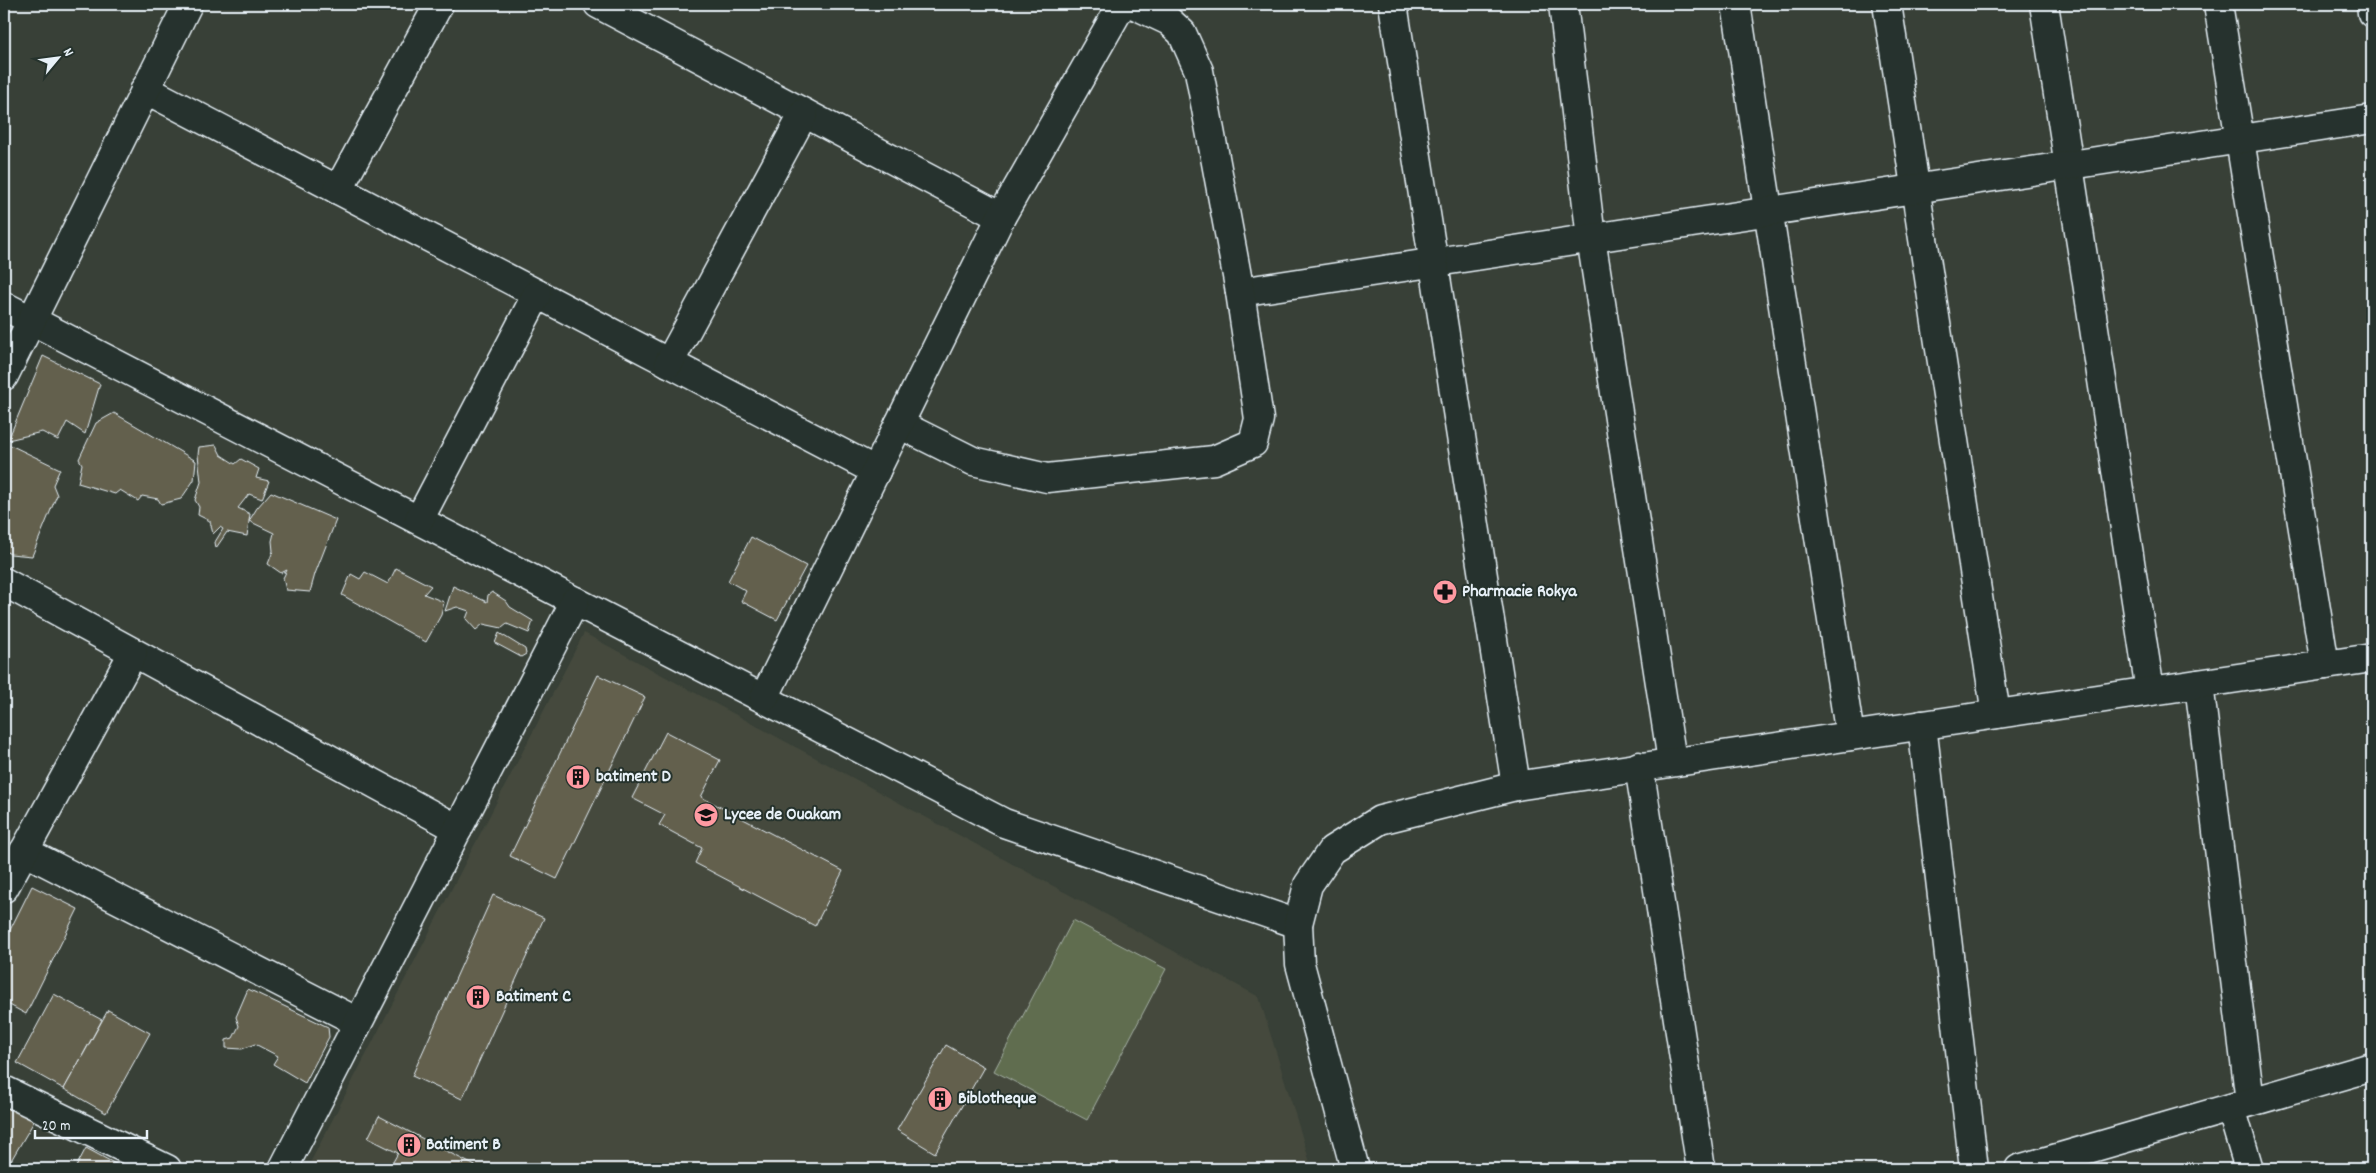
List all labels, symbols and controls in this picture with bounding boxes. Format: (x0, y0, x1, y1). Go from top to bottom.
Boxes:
north arrow (32, 32, 82, 82)
text: N (57, 45, 78, 61)
pharmacy icon: Pharmacie Rokya (1432, 579, 1458, 605)
place label: Pharmacie Rokya (1462, 580, 1577, 605)
building icon: batiment D (565, 764, 591, 790)
place label: batiment D (596, 765, 672, 790)
school or university icon: Lycee de Ouakam (693, 802, 719, 828)
place label: Lycee de Ouakam (724, 803, 841, 828)
building icon: Batiment C (465, 984, 491, 1010)
place label: Batiment C (496, 985, 571, 1010)
building icon: Biblotheque (927, 1086, 953, 1112)
place label: Biblotheque (958, 1087, 1036, 1112)
scale bar (35, 1108, 148, 1140)
text: 20 m (42, 1116, 70, 1138)
building icon: Batiment B (396, 1132, 422, 1158)
place label: Batiment B (426, 1133, 501, 1158)

